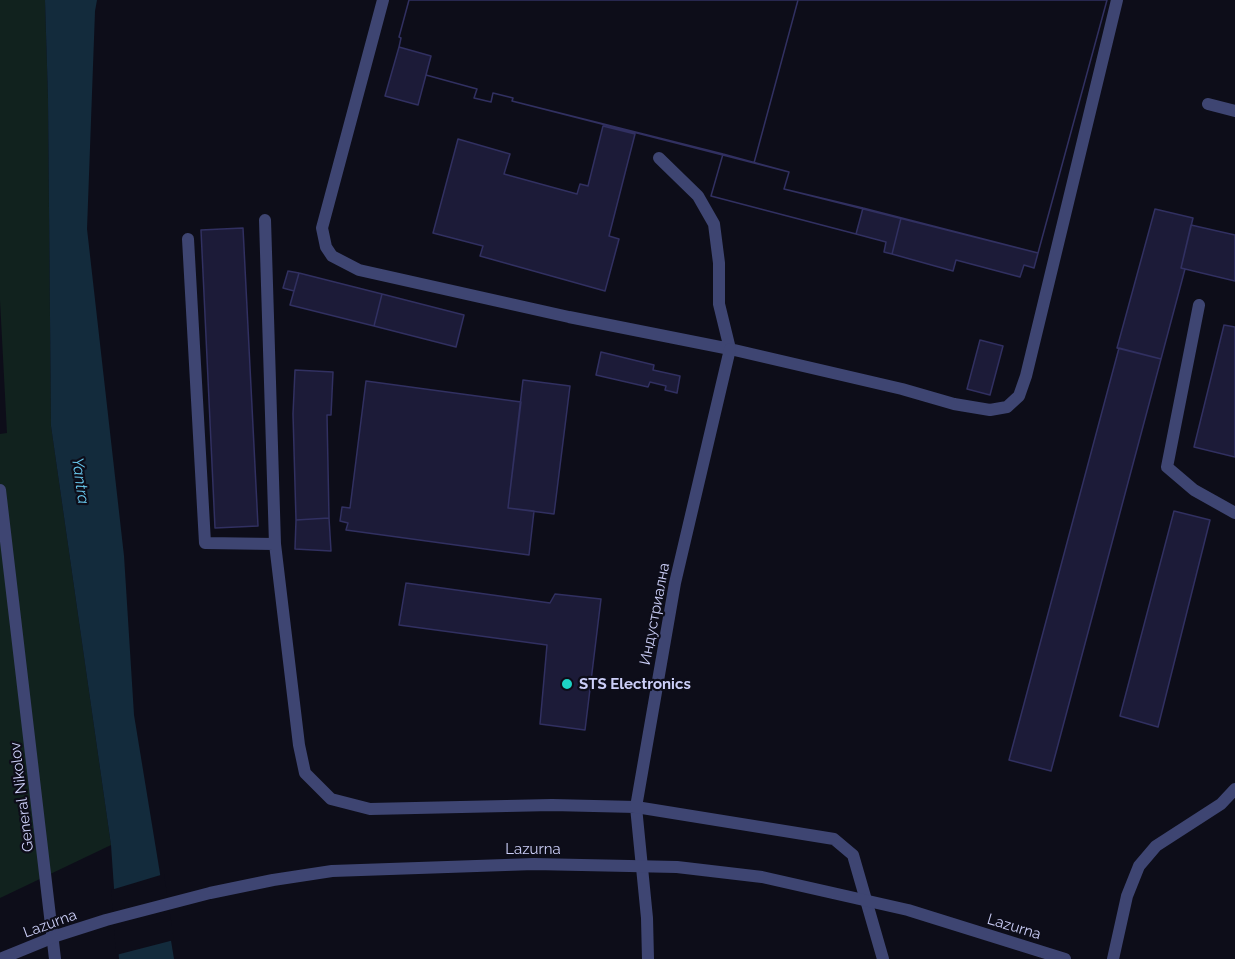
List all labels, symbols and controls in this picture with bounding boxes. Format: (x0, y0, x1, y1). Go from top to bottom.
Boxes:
water label: Yantra (67, 456, 93, 506)
street label: Индустриална (636, 561, 674, 667)
place label: STS Electronics (579, 675, 691, 693)
marker: STS Electronics (560, 677, 574, 691)
street label: General Nikolov (6, 741, 38, 853)
street label: Lazurna (505, 840, 561, 858)
street label: Lazurna (21, 906, 79, 942)
street label: Lazurna (985, 910, 1043, 944)

